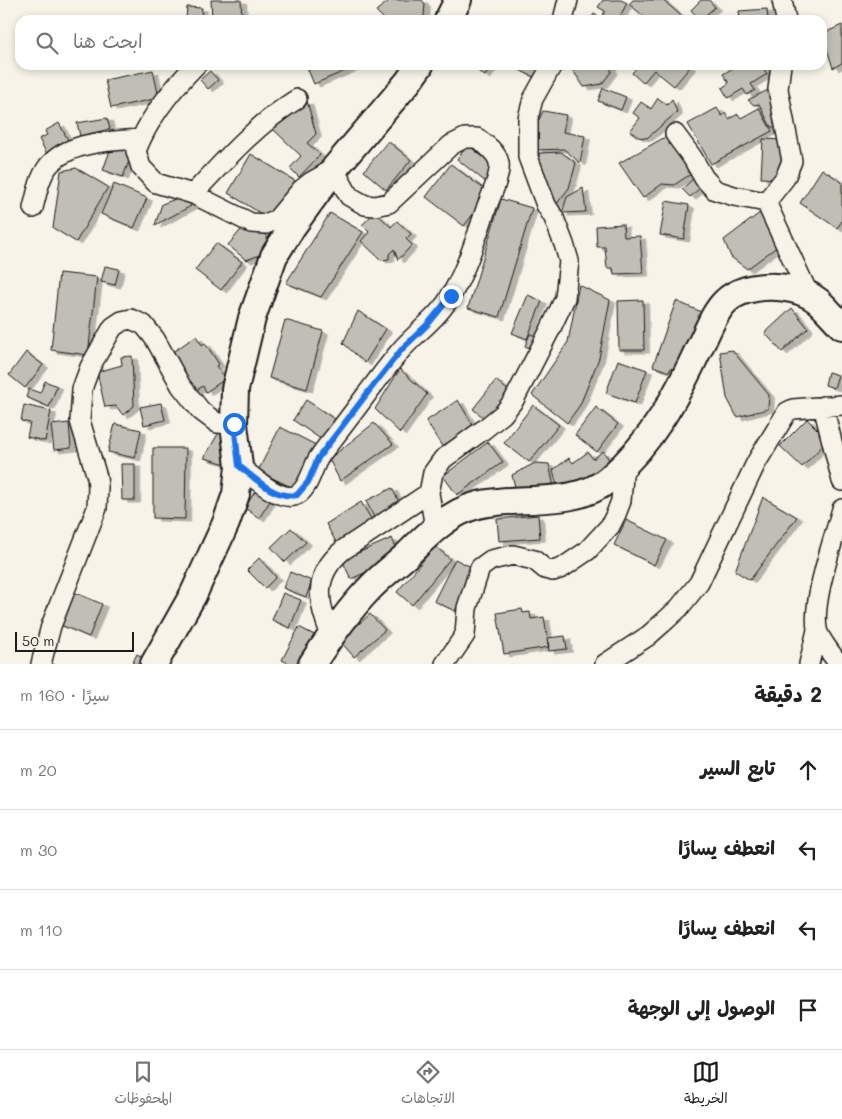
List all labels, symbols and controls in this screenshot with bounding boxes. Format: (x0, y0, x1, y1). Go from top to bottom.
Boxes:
search box (15, 15, 827, 70)
text: ابحث هنا (73, 28, 143, 53)
icon: search (33, 29, 61, 57)
route end (440, 285, 463, 308)
route start (223, 413, 246, 436)
scale bar (15, 629, 134, 652)
text: 50 m (22, 631, 54, 650)
text: 2 دقيقة (754, 680, 822, 707)
text: سيرًا · 160 m (20, 684, 110, 705)
text: تابع السير (700, 755, 775, 780)
icon: ahead (794, 756, 822, 784)
text: 20 m (20, 759, 57, 780)
text: انعطف يسارًا (678, 835, 775, 860)
icon: left (794, 836, 822, 864)
text: 30 m (20, 839, 57, 860)
text: انعطف يسارًا (678, 915, 775, 940)
icon: left (794, 916, 822, 944)
text: 110 m (20, 919, 62, 940)
text: الوصول إلى الوجهة (628, 995, 775, 1020)
icon: arrive (794, 996, 822, 1024)
tab: المحفوظات (114, 1058, 172, 1111)
tab: الاتجاهات (401, 1058, 455, 1111)
tab: الخريطة (684, 1058, 728, 1111)

